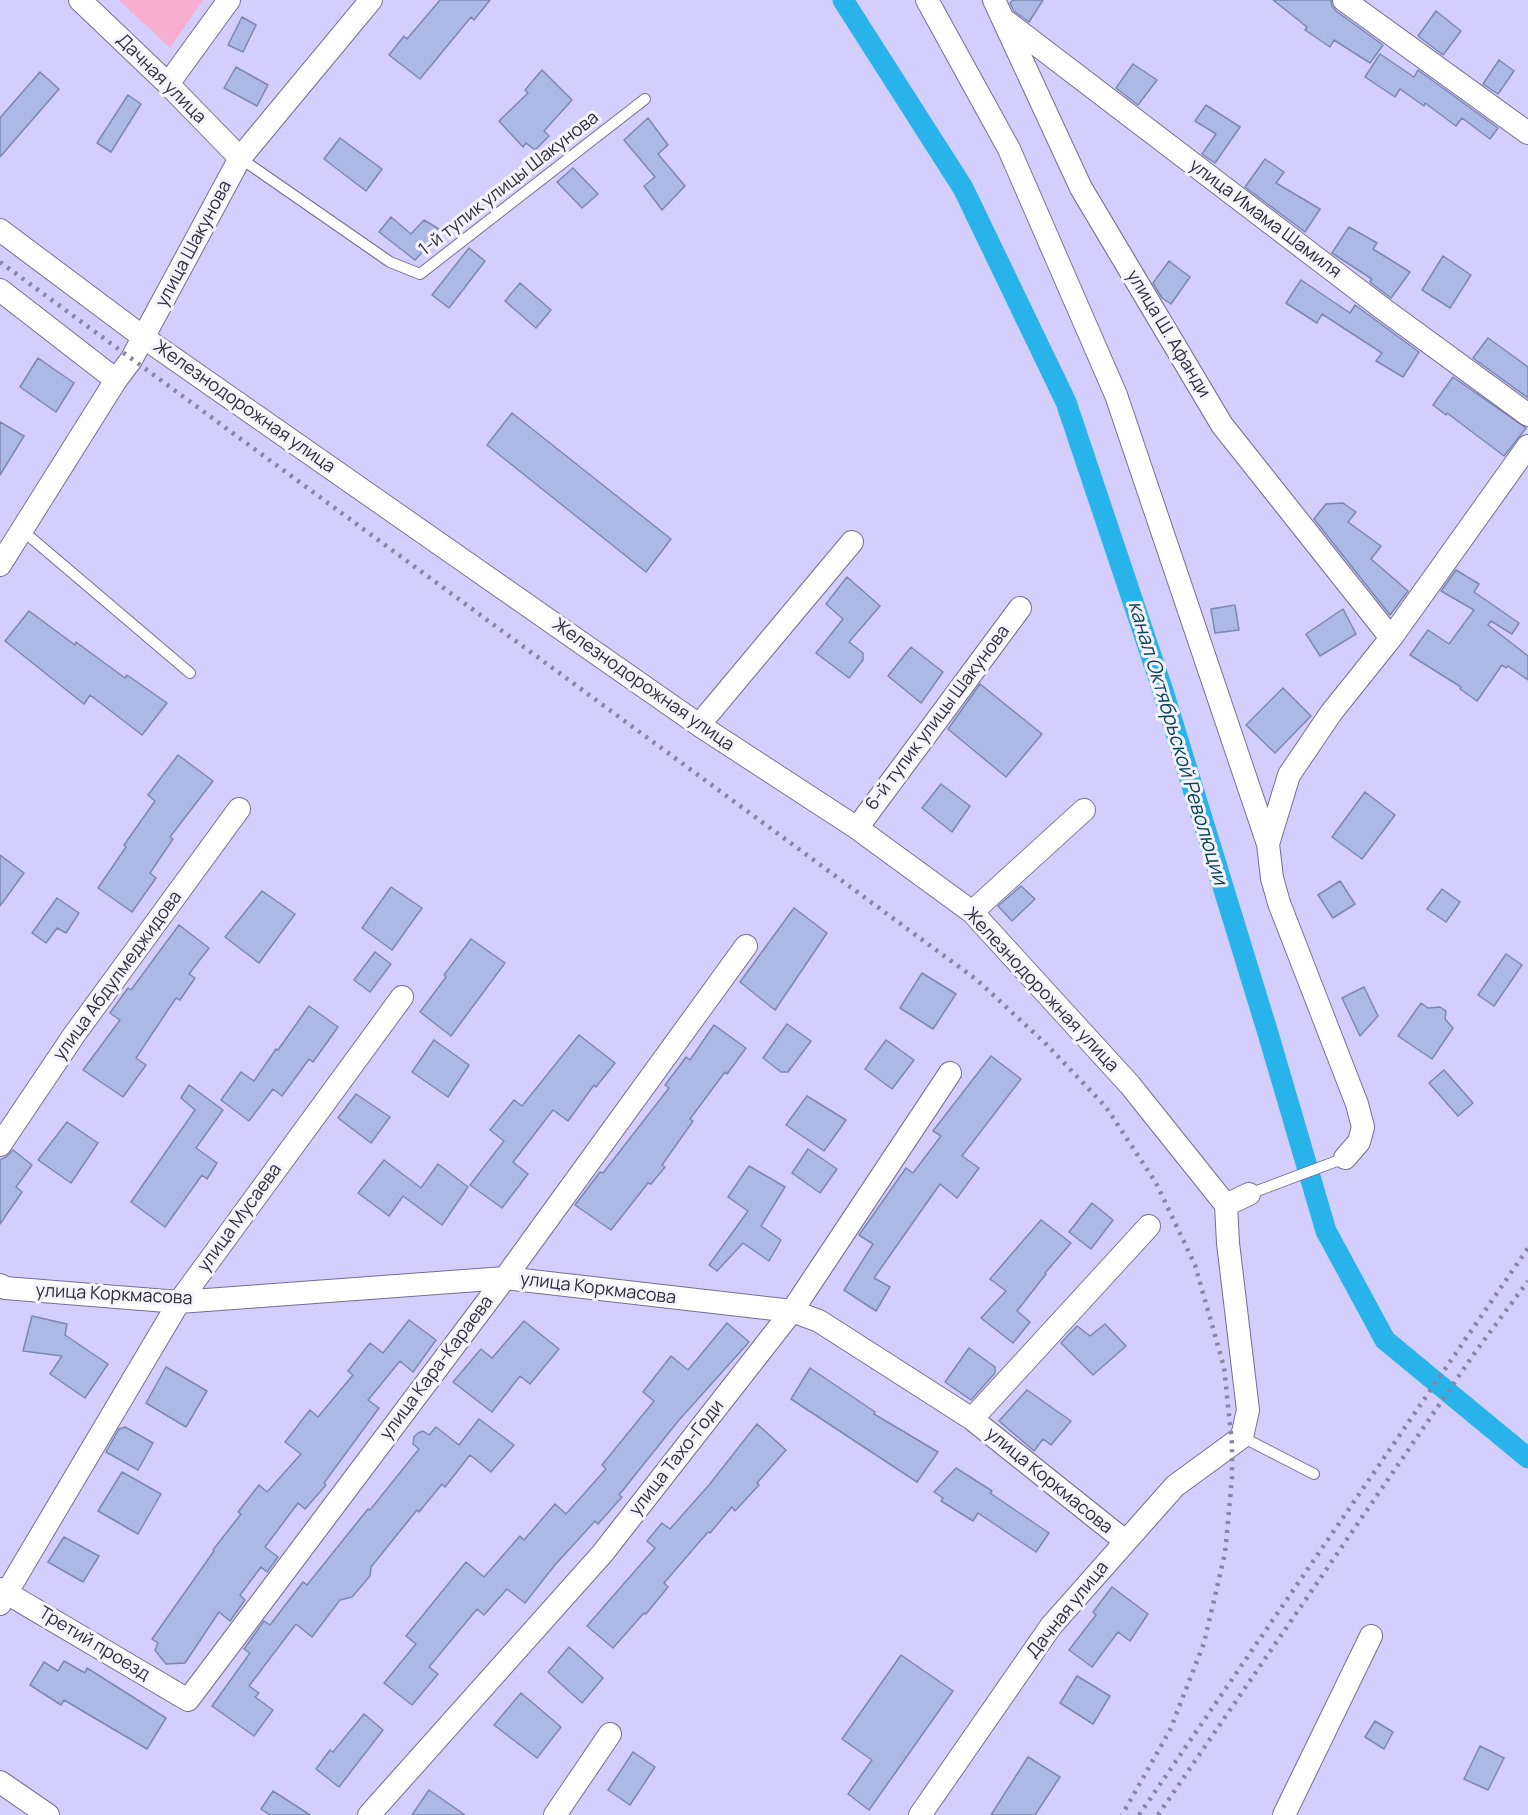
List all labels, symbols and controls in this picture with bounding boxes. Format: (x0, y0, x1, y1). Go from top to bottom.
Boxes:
street label: Дачная улица (112, 30, 210, 128)
street label: 1-й тупик улицы Шакунова (415, 107, 603, 261)
street label: улица Имама Шамиля (1185, 155, 1345, 283)
street label: улица Шакунова (152, 177, 236, 311)
street label: улица Ш. Афанди (1121, 266, 1215, 402)
street label: Железнодорожная улица (149, 336, 339, 478)
water label: канал Октябрьской Революции (1122, 598, 1232, 888)
street label: Железнодорожная улица (548, 614, 738, 756)
street label: 6-й тупик улицы Шакунова (861, 621, 1015, 815)
street label: улица Абдулмеджидова (49, 887, 187, 1065)
street label: Железнодорожная улица (959, 903, 1123, 1077)
street label: улица Мусаева (193, 1160, 287, 1276)
street label: улица Коркмасова (519, 1269, 677, 1309)
street label: улица Коркмасова (35, 1280, 193, 1310)
street label: улица Кара-Караева (376, 1292, 498, 1444)
street label: улица Тахо-Годи (625, 1396, 729, 1520)
street label: улица Коркмасова (981, 1423, 1117, 1539)
street label: Дачная улица (1022, 1557, 1114, 1663)
street label: Третий проезд (35, 1602, 153, 1686)

